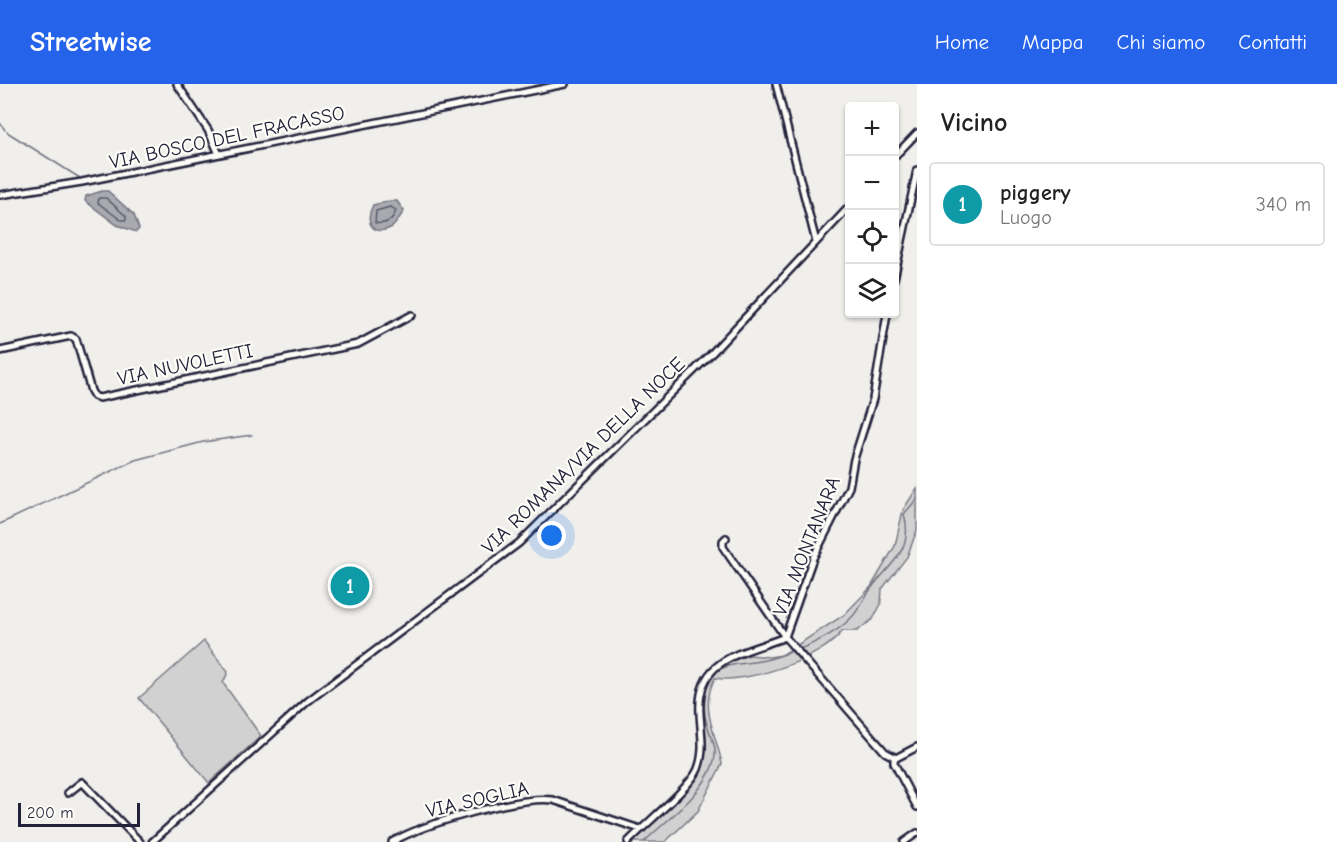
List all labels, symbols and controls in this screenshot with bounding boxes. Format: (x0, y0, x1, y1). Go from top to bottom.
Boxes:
text: Streetwise (30, 26, 151, 58)
text: Home (935, 30, 989, 54)
text: Mappa (1022, 30, 1084, 54)
text: Chi siamo (1117, 30, 1205, 54)
text: Contatti (1238, 30, 1307, 54)
street label: VIA BOSCO DEL FRACASSO (107, 101, 347, 174)
map controls (845, 102, 899, 318)
button: + (845, 102, 899, 156)
text: Vicino (941, 108, 1007, 138)
button: − (845, 156, 899, 210)
text: piggery (1000, 180, 1071, 206)
text: 1 (959, 193, 966, 216)
text: 340 m (1256, 193, 1311, 216)
text: Luogo (1000, 206, 1052, 229)
button: locate (845, 210, 899, 264)
button: layers (845, 264, 899, 318)
street label: VIA NUVOLETTI (115, 339, 255, 390)
street label: VIA ROMANA/VIA DELLA NOCE (477, 352, 690, 559)
street label: VIA MONTANARA (768, 473, 845, 619)
your location (537, 521, 566, 550)
pin: 1 (330, 564, 370, 608)
street label: VIA SOGLIA (424, 776, 531, 822)
scale bar (18, 800, 140, 828)
text: 200 m (27, 804, 73, 822)

